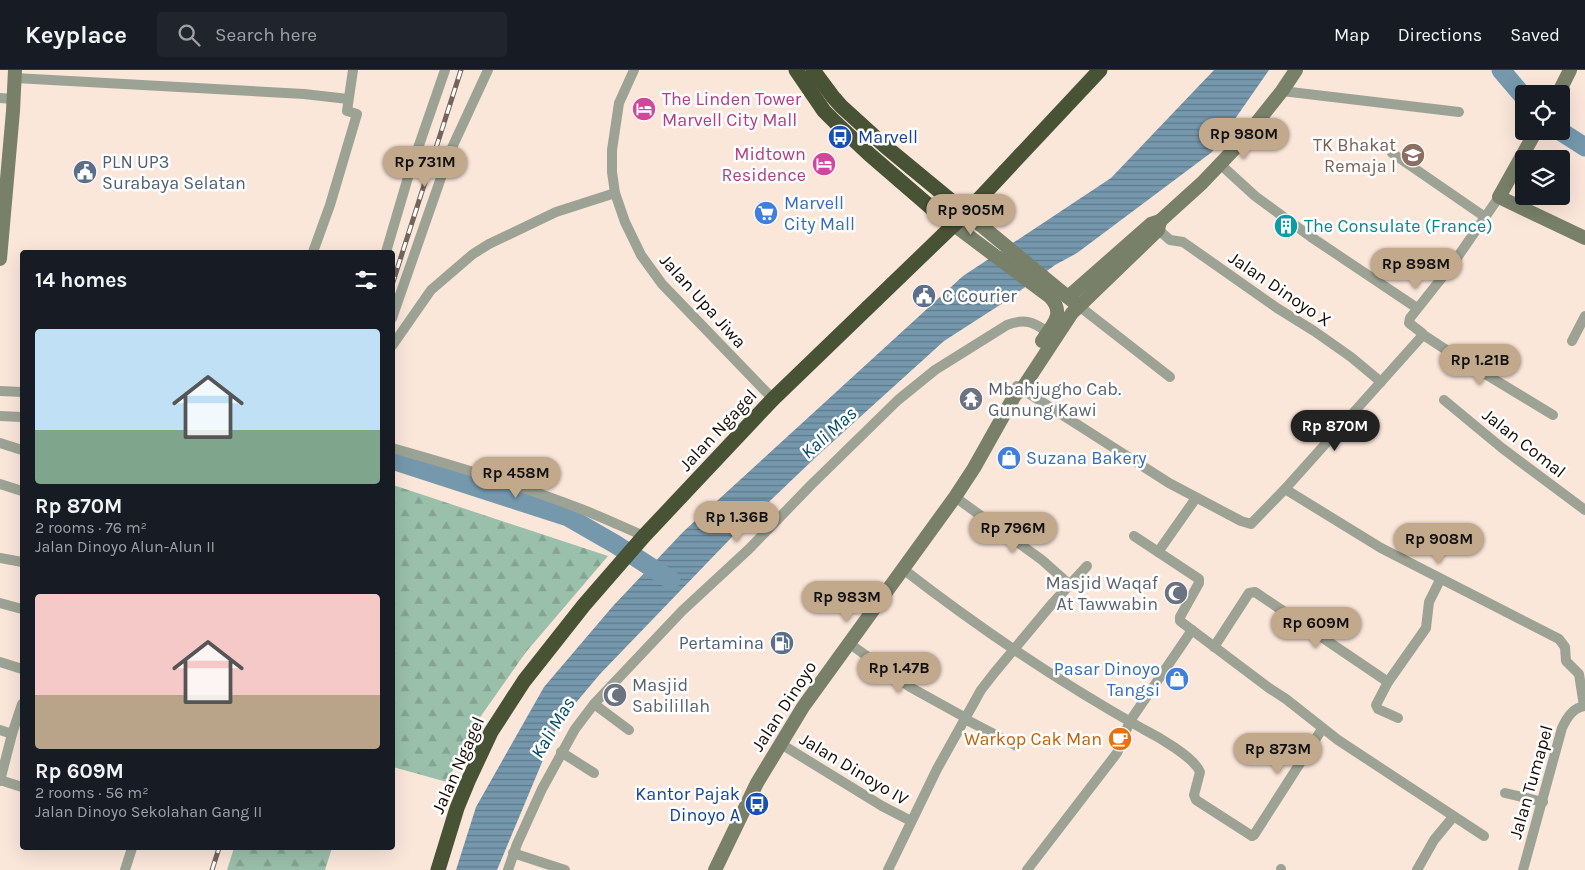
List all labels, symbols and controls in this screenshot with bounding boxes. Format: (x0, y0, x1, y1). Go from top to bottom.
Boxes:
search box (157, 12, 507, 57)
text: Keyplace (25, 21, 127, 49)
icon: search (175, 21, 203, 49)
text: Search here (215, 24, 317, 46)
text: Map (1334, 24, 1370, 46)
text: Directions (1398, 24, 1482, 46)
text: Saved (1510, 24, 1560, 46)
map controls (1515, 85, 1570, 205)
button: locate (1515, 85, 1570, 140)
place label: The Linden Tower Marvell City Mall (662, 88, 802, 131)
hotel icon: The Linden Tower Marvell City Mall (631, 96, 657, 122)
pin: Rp 980M (1198, 118, 1290, 160)
bus stop icon: Marvell (827, 124, 853, 150)
text: Rp 980M (1210, 124, 1278, 143)
place label: Marvell (858, 126, 918, 148)
place label: TK Bhakat Remaja I (1313, 134, 1396, 177)
school or university icon: TK Bhakat Remaja I (1400, 142, 1426, 168)
place label: Midtown Residence (722, 143, 806, 186)
pin: Rp 731M (379, 146, 471, 188)
button: layers (1515, 150, 1570, 205)
place label: PLN UP3 Surabaya Selatan (102, 151, 246, 194)
hotel icon: Midtown Residence (811, 151, 837, 177)
text: Rp 731M (394, 152, 456, 171)
public building icon: PLN UP3 Surabaya Selatan (72, 159, 98, 185)
place label: Marvell City Mall (784, 192, 855, 235)
pin: Rp 905M (925, 194, 1017, 236)
supermarket icon: Marvell City Mall (753, 200, 779, 226)
text: Rp 905M (937, 200, 1005, 219)
building icon: The Consulate (France) (1273, 213, 1299, 239)
place label: The Consulate (France) (1304, 215, 1493, 237)
street label: Jalan Dinoyo X (1224, 247, 1336, 331)
pin: Rp 898M (1370, 248, 1462, 290)
street label: Jalan Upa Jiwa (655, 249, 751, 353)
text: Rp 898M (1382, 254, 1450, 273)
icon: filters (352, 266, 380, 294)
text: 14 homes (35, 268, 127, 292)
public building icon: C Courier (911, 283, 937, 309)
place label: C Courier (942, 285, 1017, 307)
pin: Rp 1.21B (1428, 344, 1532, 386)
text: Rp 1.21B (1451, 350, 1510, 369)
icon: home (163, 362, 253, 452)
place label: Mbahjugho Cab. Gunung Kawi (988, 378, 1121, 421)
street label: Jalan Ngagel (674, 384, 762, 476)
temple icon: Mbahjugho Cab. Gunung Kawi (958, 386, 984, 412)
water label: Kali Mas (797, 402, 861, 464)
street label: Jalan Comal (1478, 404, 1570, 482)
pin: Rp 870M (1289, 410, 1381, 452)
text: Rp 870M (1302, 416, 1368, 435)
shop icon: Suzana Bakery (996, 445, 1022, 471)
place label: Suzana Bakery (1026, 447, 1147, 469)
pin: Rp 458M (470, 456, 562, 499)
text: Rp 458M (482, 463, 550, 482)
text: Rp 870M (35, 494, 122, 518)
pin: Rp 1.36B (685, 500, 789, 543)
text: Rp 1.36B (705, 507, 769, 526)
pin: Rp 796M (967, 512, 1059, 554)
text: 2 rooms · 76 m² (35, 518, 147, 537)
text: Rp 796M (980, 518, 1046, 537)
pin: Rp 908M (1393, 522, 1485, 565)
text: Rp 908M (1405, 529, 1473, 548)
text: Jalan Dinoyo Alun-Alun II (35, 537, 215, 556)
place label: Masjid Waqaf At Tawwabin (1045, 572, 1159, 615)
pin: Rp 983M (801, 580, 893, 623)
mosque icon: Masjid Waqaf At Tawwabin (1163, 580, 1189, 606)
text: Rp 983M (813, 587, 881, 606)
pin: Rp 609M (1270, 606, 1362, 649)
text: Rp 609M (1282, 613, 1350, 632)
icon: home (163, 627, 253, 717)
fuel station icon: Pertamina (769, 630, 795, 656)
place label: Pertamina (679, 632, 764, 654)
pin: Rp 1.47B (847, 652, 951, 694)
street label: Jalan Dinoyo (747, 657, 821, 755)
text: Rp 1.47B (868, 658, 930, 677)
place label: Pasar Dinoyo Tangsi (1054, 658, 1160, 701)
shop icon: Pasar Dinoyo Tangsi (1164, 666, 1190, 692)
place label: Masjid Sabilillah (632, 674, 710, 717)
mosque icon: Masjid Sabilillah (602, 682, 628, 708)
water label: Kali Mas (526, 694, 580, 762)
street label: Jalan Ngagel (427, 713, 489, 817)
street label: Jalan Tumapel (1504, 723, 1558, 841)
cafe icon: Warkop Cak Man (1107, 726, 1133, 752)
street label: Jalan Dinoyo IV (796, 728, 912, 810)
place label: Warkop Cak Man (964, 728, 1102, 750)
pin: Rp 873M (1232, 732, 1324, 775)
text: Rp 873M (1245, 739, 1311, 758)
text: Rp 609M (35, 759, 124, 783)
text: 2 rooms · 56 m² (35, 783, 149, 802)
place label: Kantor Pajak Dinoyo A (635, 783, 740, 826)
bus stop icon: Kantor Pajak Dinoyo A (744, 791, 770, 817)
text: Jalan Dinoyo Sekolahan Gang II (35, 802, 262, 821)

